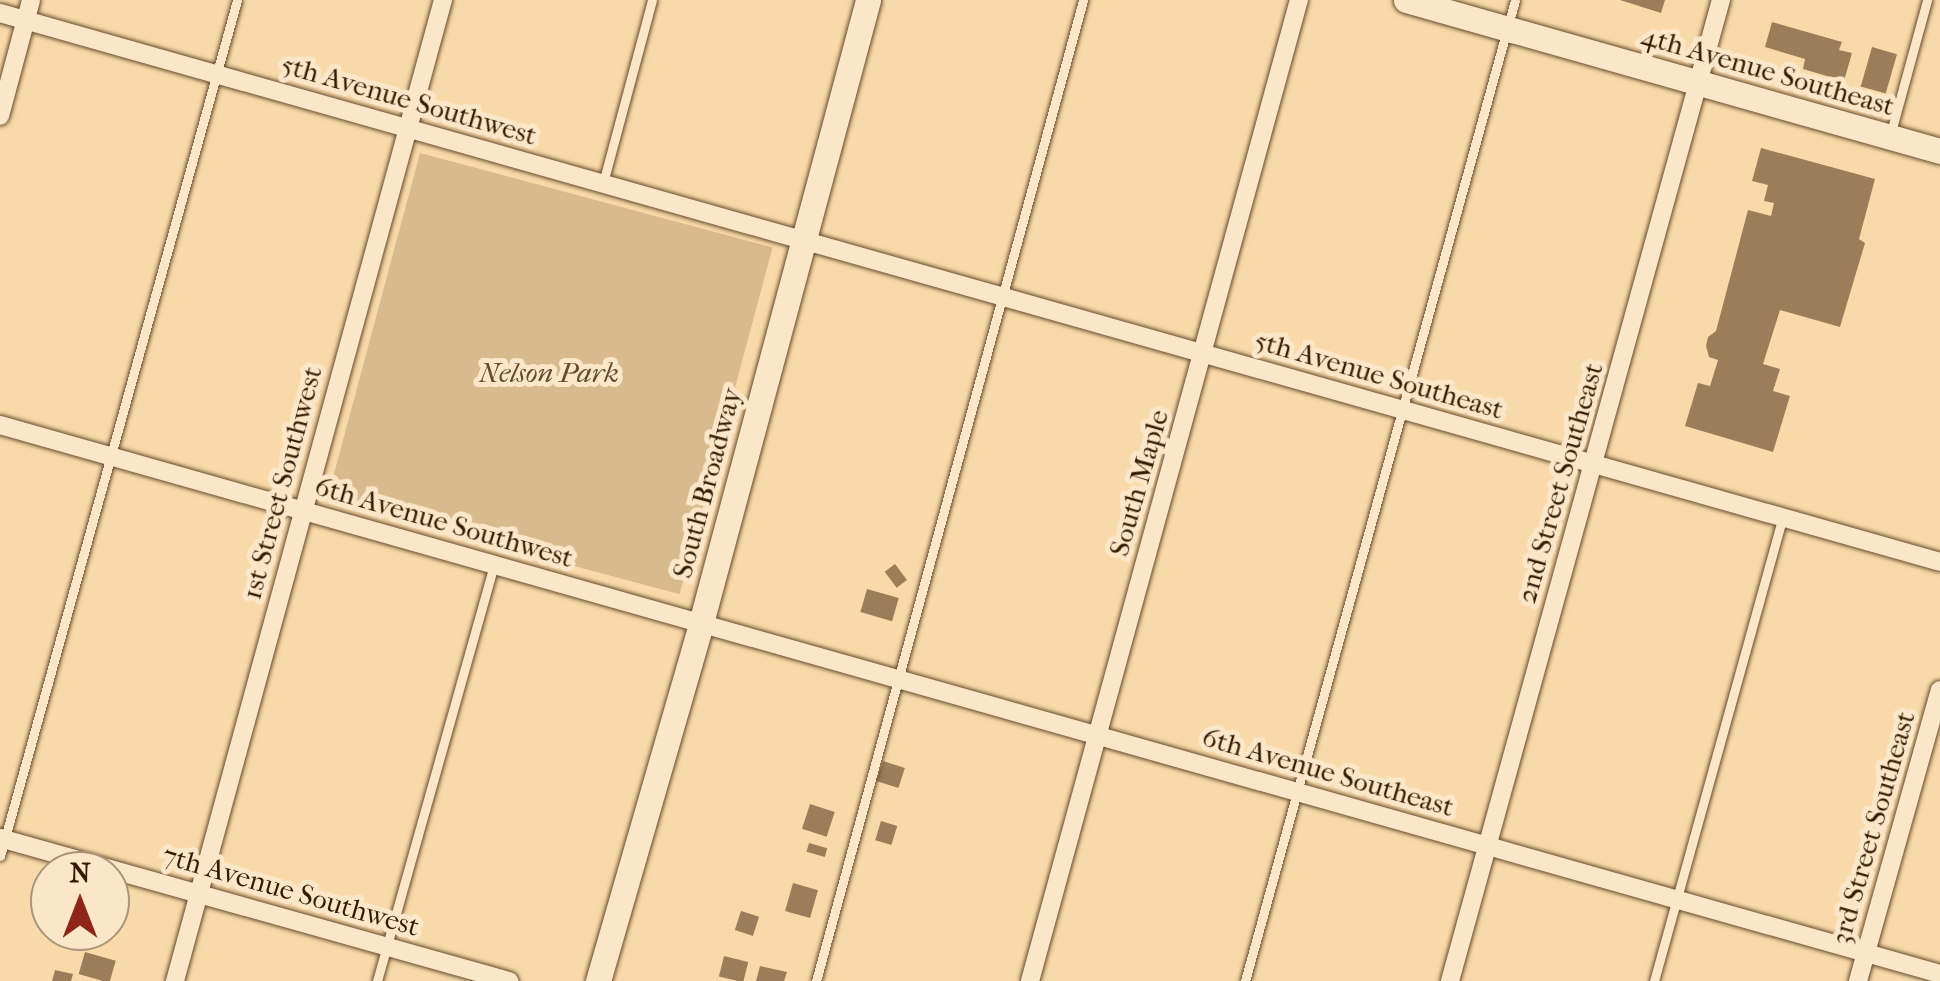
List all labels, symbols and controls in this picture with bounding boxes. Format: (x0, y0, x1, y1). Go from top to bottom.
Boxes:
street label: 4th Avenue Southeast (1638, 19, 1898, 123)
street label: 5th Avenue Southwest (278, 47, 540, 153)
street label: 5th Avenue Southeast (1251, 323, 1507, 427)
park label: Nelson Park (479, 356, 619, 390)
street label: 2nd Street Southeast (1510, 359, 1610, 607)
street label: 1st Street Southwest (235, 363, 329, 603)
street label: South Broadway (665, 384, 749, 582)
street label: South Maple (1102, 406, 1176, 560)
street label: 6th Avenue Southwest (311, 469, 577, 575)
street label: 3rd Street Southeast (1824, 708, 1922, 948)
street label: 6th Avenue Southeast (1198, 720, 1458, 824)
street label: 7th Avenue Southwest (159, 838, 423, 944)
north arrow (30, 851, 130, 951)
text: N (69, 856, 91, 889)

